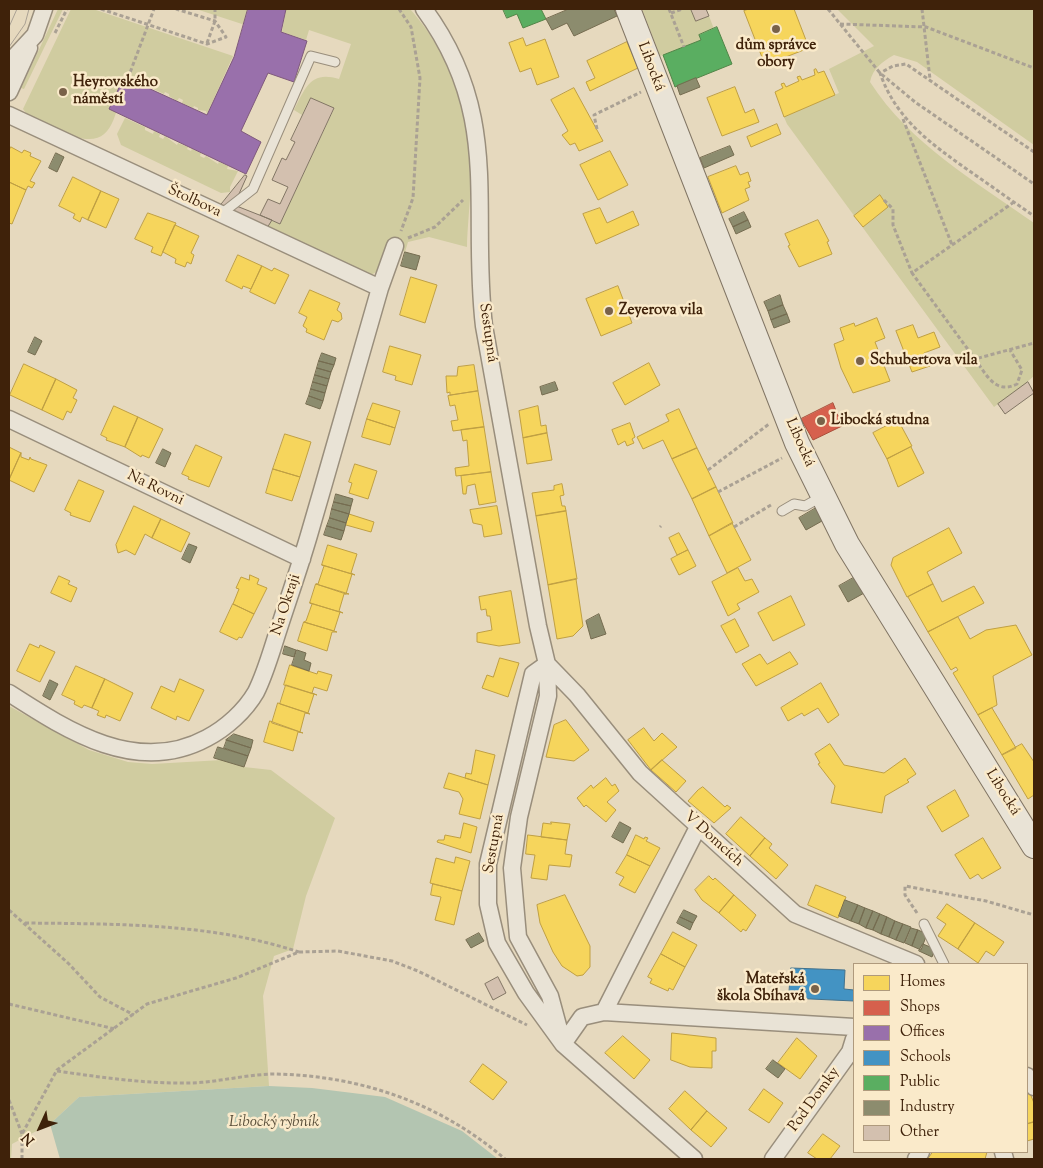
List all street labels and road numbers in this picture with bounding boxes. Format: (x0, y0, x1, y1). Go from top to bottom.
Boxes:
street label: Libocká (632, 40, 668, 94)
street label: Štolbova (164, 182, 224, 222)
street label: Sestupná (474, 302, 500, 364)
street label: Libocká (780, 416, 818, 470)
street label: Na Rovni (124, 468, 186, 510)
street label: Na Okraji (269, 572, 305, 638)
street label: Libocká (981, 766, 1023, 820)
street label: V Domcích (679, 809, 747, 871)
street label: Sestupná (481, 813, 509, 875)
street label: Pod Domky (786, 1064, 844, 1136)

